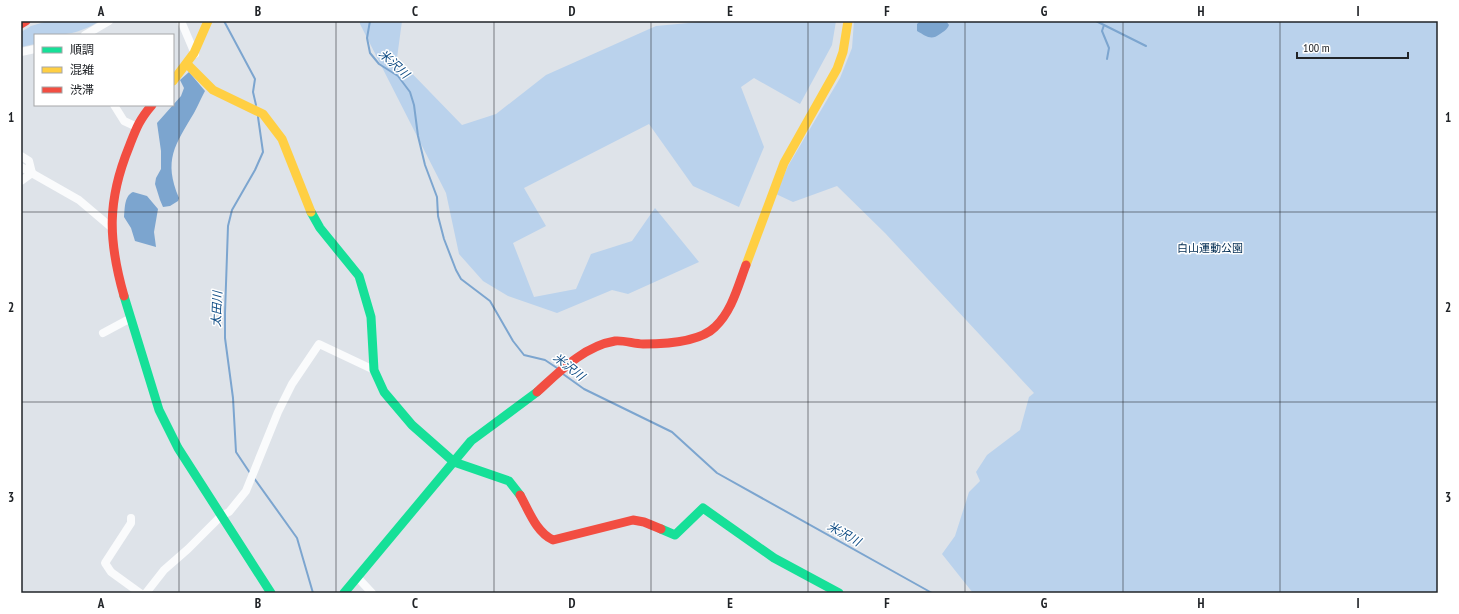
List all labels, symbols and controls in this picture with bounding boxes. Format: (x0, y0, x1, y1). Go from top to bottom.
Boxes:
text: A (97, 3, 105, 20)
text: B (255, 3, 261, 20)
text: C (412, 3, 418, 20)
text: D (569, 3, 576, 20)
text: E (727, 3, 733, 20)
text: F (884, 3, 890, 20)
text: G (1041, 3, 1048, 20)
text: H (1198, 3, 1205, 20)
text: I (1356, 3, 1360, 20)
legend (34, 34, 174, 106)
scale bar (1297, 34, 1408, 60)
text: 100 m (1303, 40, 1330, 55)
text: 順調 (70, 42, 94, 57)
water label: 米沢川 (376, 46, 414, 83)
text: 混雑 (70, 62, 94, 77)
text: 渋滞 (70, 82, 94, 97)
text: 1 (8, 109, 14, 126)
text: 1 (1445, 109, 1451, 126)
park label: 白山運動公園 (1177, 241, 1243, 255)
water label: 太田川 (208, 289, 225, 327)
text: 2 (8, 299, 14, 316)
text: 2 (1445, 299, 1451, 316)
water label: 米沢川 (551, 350, 590, 385)
text: 3 (8, 489, 14, 506)
text: 3 (1445, 489, 1451, 506)
water label: 米沢川 (825, 518, 865, 550)
text: A (97, 595, 105, 612)
text: B (255, 595, 261, 612)
text: C (412, 595, 418, 612)
text: D (569, 595, 576, 612)
text: E (727, 595, 733, 612)
text: F (884, 595, 890, 612)
text: G (1041, 595, 1048, 612)
text: H (1198, 595, 1205, 612)
text: I (1356, 595, 1360, 612)

